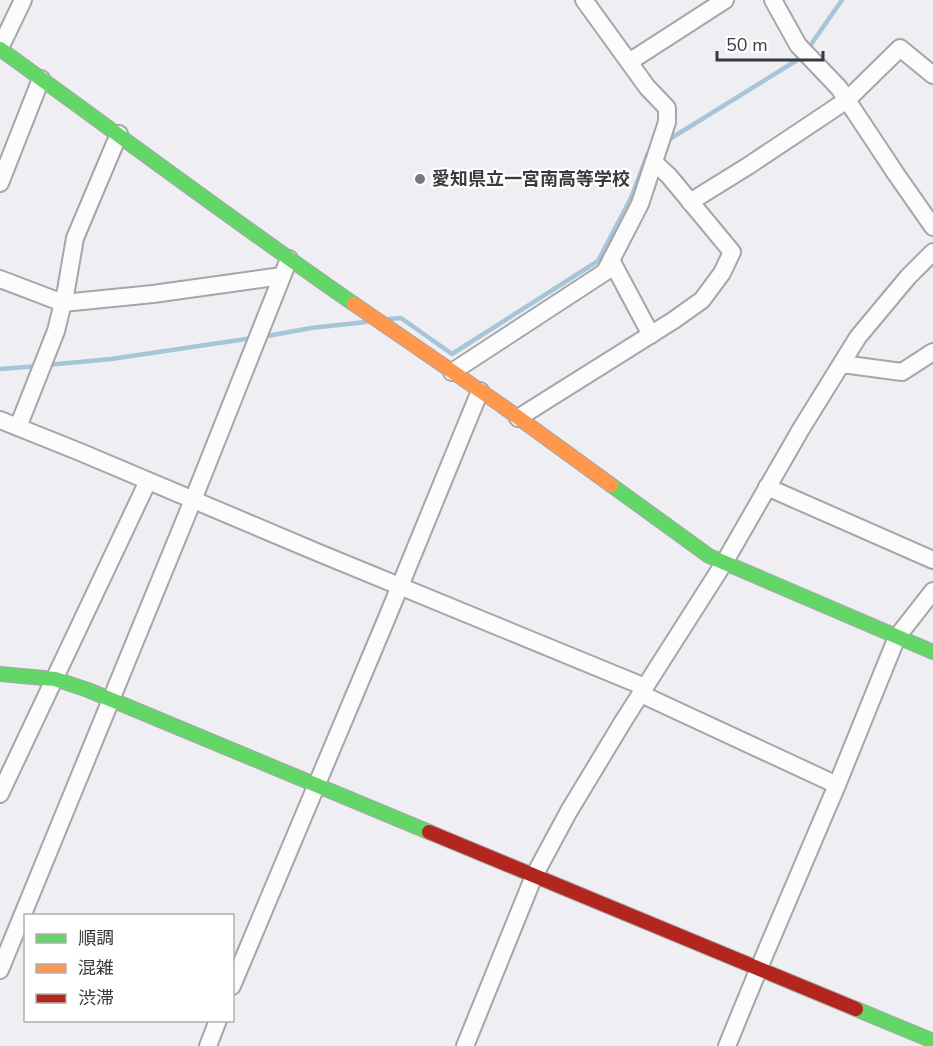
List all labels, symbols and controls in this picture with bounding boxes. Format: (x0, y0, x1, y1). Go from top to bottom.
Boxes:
scale bar (717, 24, 824, 62)
text: 50 m (726, 33, 768, 57)
place label: 愛知県立一宮南高等学校 (432, 167, 630, 191)
marker: 愛知県立一宮南高等学校 (413, 172, 427, 186)
legend (24, 914, 234, 1022)
text: 順調 (78, 926, 114, 950)
text: 混雑 (78, 956, 114, 980)
text: 渋滞 (78, 986, 114, 1010)

